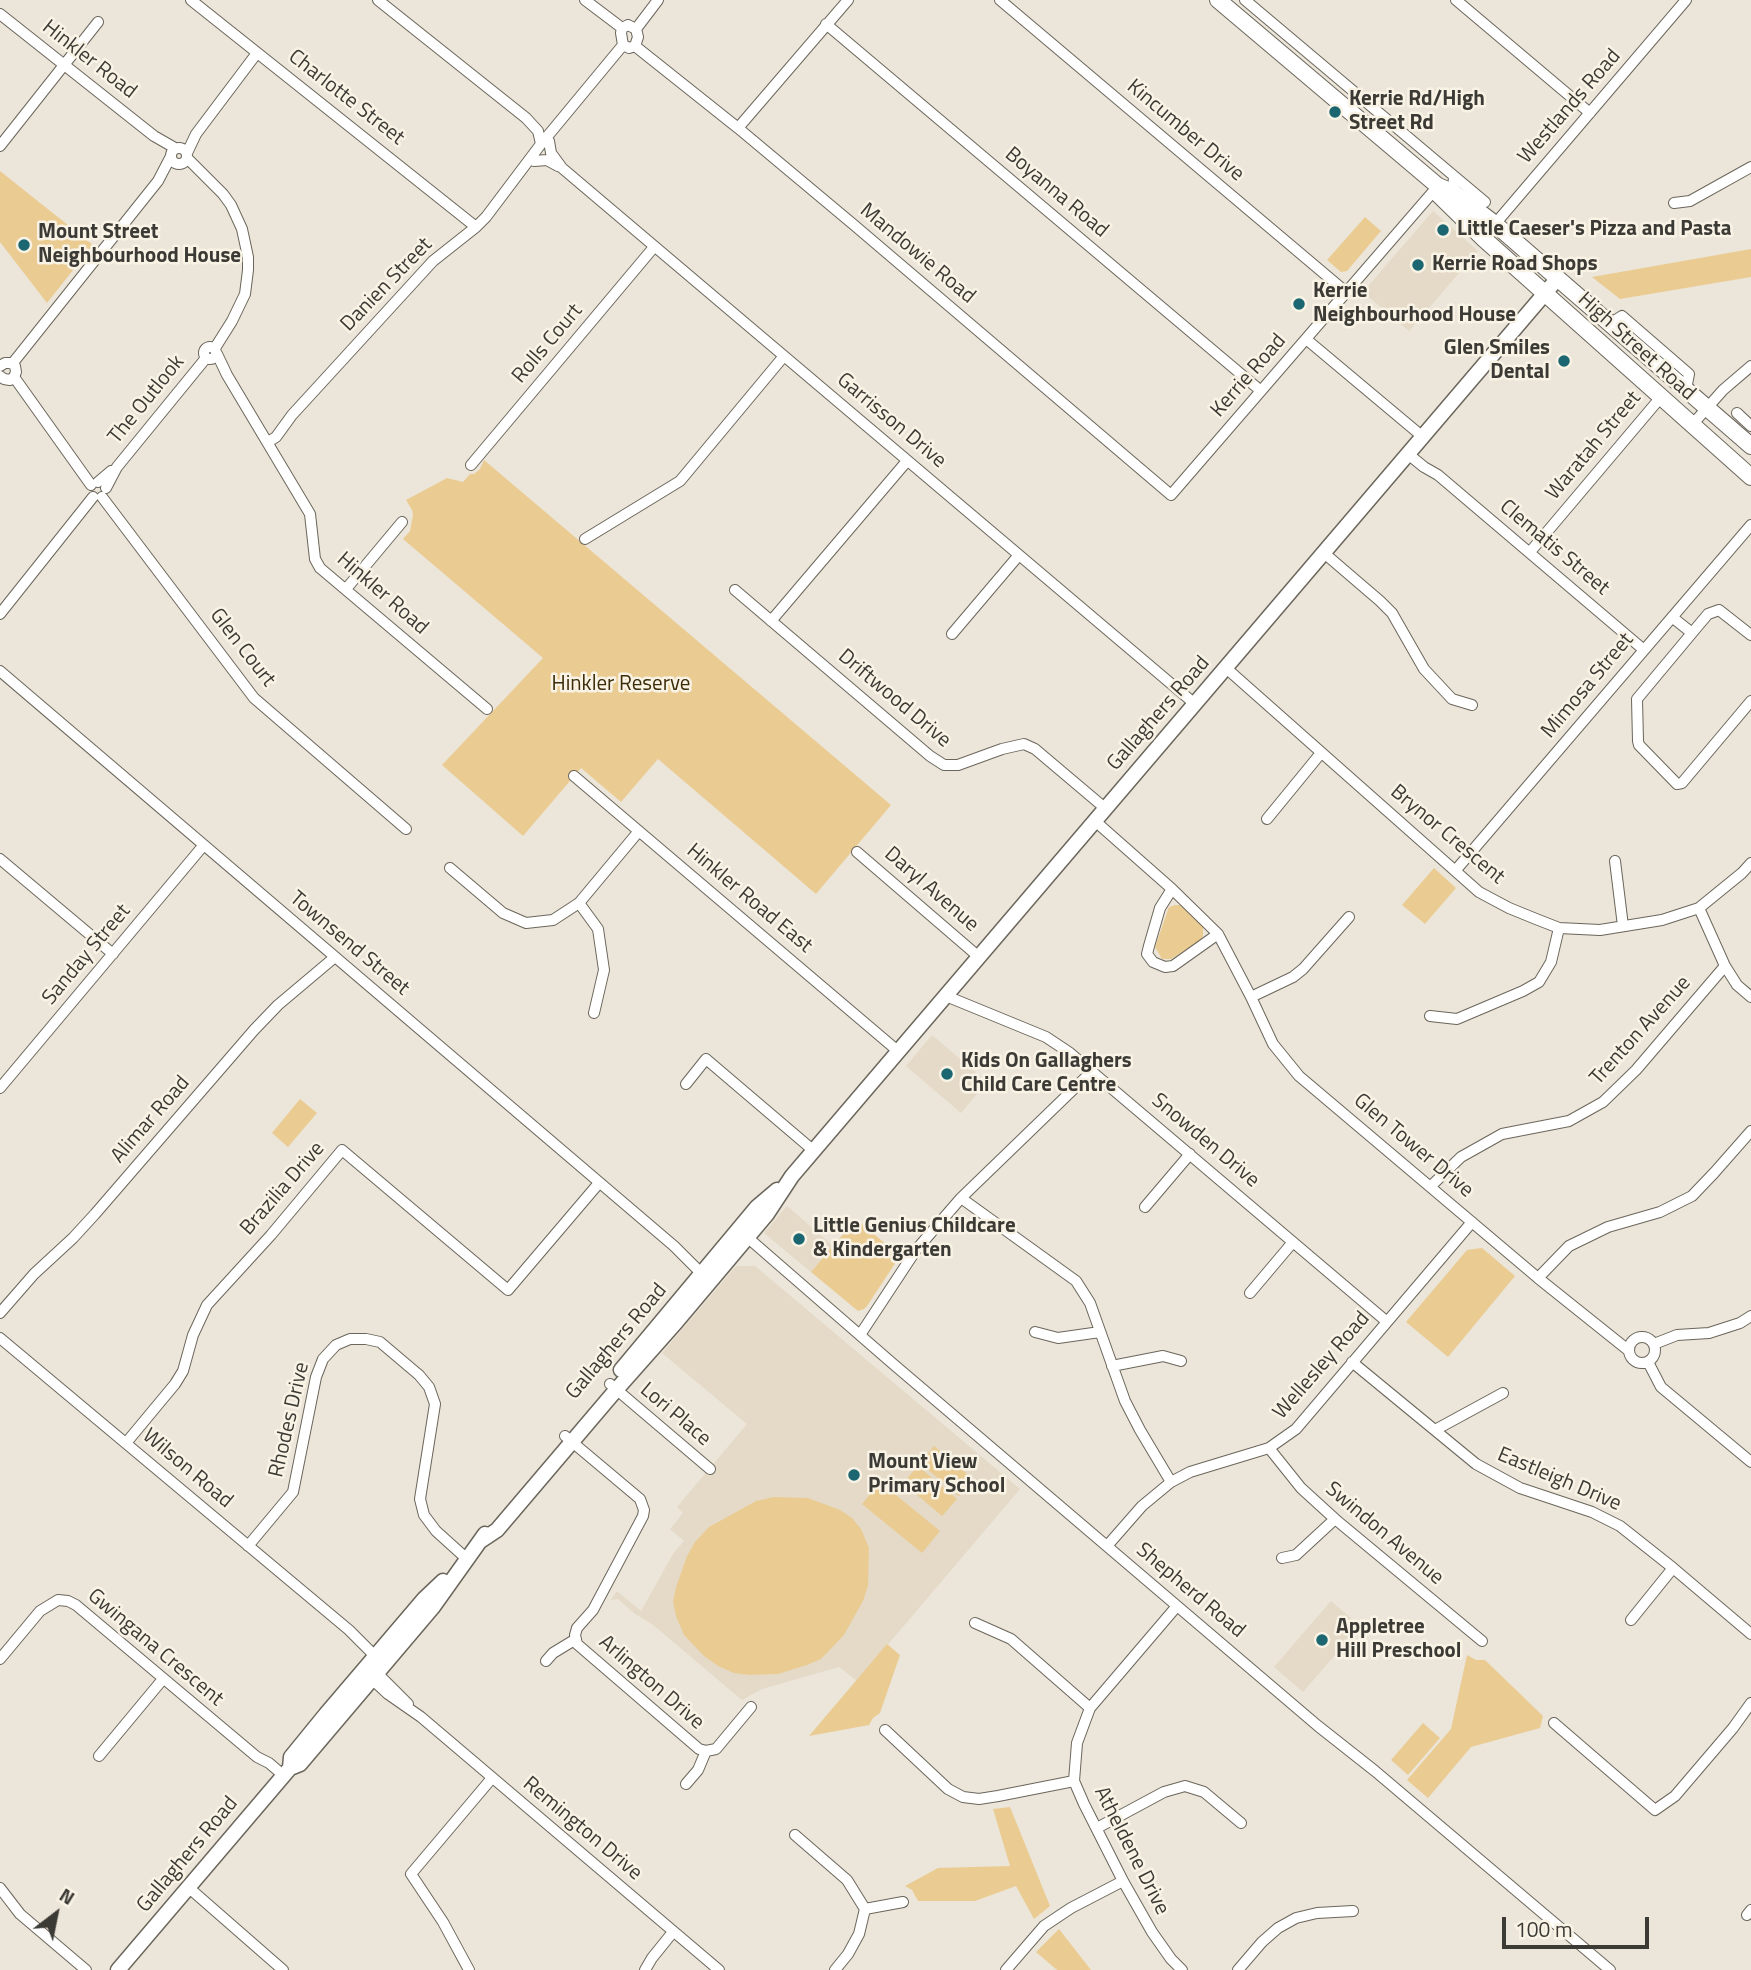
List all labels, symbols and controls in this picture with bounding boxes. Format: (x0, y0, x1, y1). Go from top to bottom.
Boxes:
street label: Hinkler Road (37, 15, 141, 105)
street label: Charlotte Street (283, 45, 409, 151)
street label: Westlands Road (1513, 45, 1627, 169)
street label: Kincumber Drive (1121, 75, 1249, 187)
place label: Kerrie Rd/High Street Rd (1349, 87, 1485, 137)
marker: Kerrie Rd/High Street Rd (1327, 104, 1343, 120)
street label: Boyanna Road (999, 142, 1113, 244)
street label: Mandowie Road (854, 198, 980, 310)
place label: Little Caeser's Pizza and Pasta (1457, 217, 1731, 243)
place label: Mount Street Neighbourhood House (38, 220, 241, 270)
marker: Little Caeser's Pizza and Pasta (1435, 222, 1451, 238)
street label: Danien Street (336, 233, 438, 337)
marker: Mount Street Neighbourhood House (16, 237, 32, 253)
place label: Kerrie Road Shops (1432, 252, 1598, 278)
marker: Kerrie Road Shops (1410, 257, 1426, 273)
place label: Kerrie Neighbourhood House (1313, 279, 1516, 329)
street label: High Street Road (1572, 288, 1700, 406)
marker: Kerrie Neighbourhood House (1291, 296, 1307, 312)
street label: Rolls Court (507, 299, 589, 389)
street label: Kerrie Road (1206, 329, 1292, 423)
place label: Glen Smiles Dental (1444, 336, 1550, 386)
street label: The Outlook (104, 350, 190, 450)
marker: Glen Smiles Dental (1556, 353, 1572, 369)
street label: Garrisson Drive (831, 368, 951, 474)
street label: Waratah Street (1541, 386, 1647, 506)
street label: Clematis Street (1494, 495, 1614, 601)
street label: Hinkler Road (331, 547, 433, 641)
street label: Glen Court (204, 604, 280, 692)
street label: Mimosa Street (1537, 628, 1639, 744)
street label: Driftwood Drive (832, 645, 956, 753)
street label: Gallaghers Road (1102, 652, 1216, 776)
park label: Hinkler Reserve (552, 672, 690, 698)
street label: Brynor Crescent (1385, 780, 1509, 890)
street label: Hinkler Road East (681, 839, 817, 959)
street label: Daryl Avenue (879, 842, 983, 938)
street label: Townsend Street (284, 886, 414, 1002)
street label: Sanday Street (38, 900, 136, 1010)
street label: Trenton Avenue (1585, 971, 1697, 1091)
place label: Kids On Gallaghers Child Care Centre (961, 1049, 1132, 1099)
marker: Kids On Gallaghers Child Care Centre (939, 1066, 955, 1082)
street label: Alimar Road (106, 1071, 196, 1169)
street label: Snowden Drive (1146, 1089, 1264, 1193)
street label: Glen Tower Drive (1348, 1089, 1478, 1203)
street label: Brazilia Drive (236, 1137, 330, 1241)
place label: Little Genius Childcare & Kindergarten (813, 1214, 1016, 1264)
marker: Little Genius Childcare & Kindergarten (791, 1231, 807, 1247)
street label: Gallaghers Road (561, 1279, 673, 1405)
street label: Wellesley Road (1268, 1307, 1376, 1425)
street label: Rhodes Drive (265, 1360, 315, 1480)
street label: Lori Place (634, 1378, 716, 1452)
street label: Wilson Road (137, 1424, 237, 1514)
street label: Eastleigh Drive (1493, 1443, 1625, 1517)
place label: Mount View Primary School (868, 1450, 1005, 1500)
marker: Mount View Primary School (846, 1467, 862, 1483)
street label: Swindon Avenue (1320, 1477, 1448, 1591)
street label: Shepherd Road (1130, 1538, 1250, 1644)
street label: Gwingana Crescent (82, 1584, 228, 1712)
place label: Appletree Hill Preschool (1336, 1615, 1461, 1665)
street label: Arlington Drive (593, 1630, 709, 1736)
marker: Appletree Hill Preschool (1314, 1632, 1330, 1648)
street label: Remington Drive (517, 1772, 647, 1886)
street label: Atheldene Drive (1088, 1783, 1174, 1919)
street label: Gallaghers Road (132, 1792, 244, 1918)
north arrow (21, 1879, 91, 1949)
text: N (54, 1880, 81, 1912)
scale bar (1506, 1904, 1653, 1948)
text: 100 m (1515, 1913, 1572, 1945)

